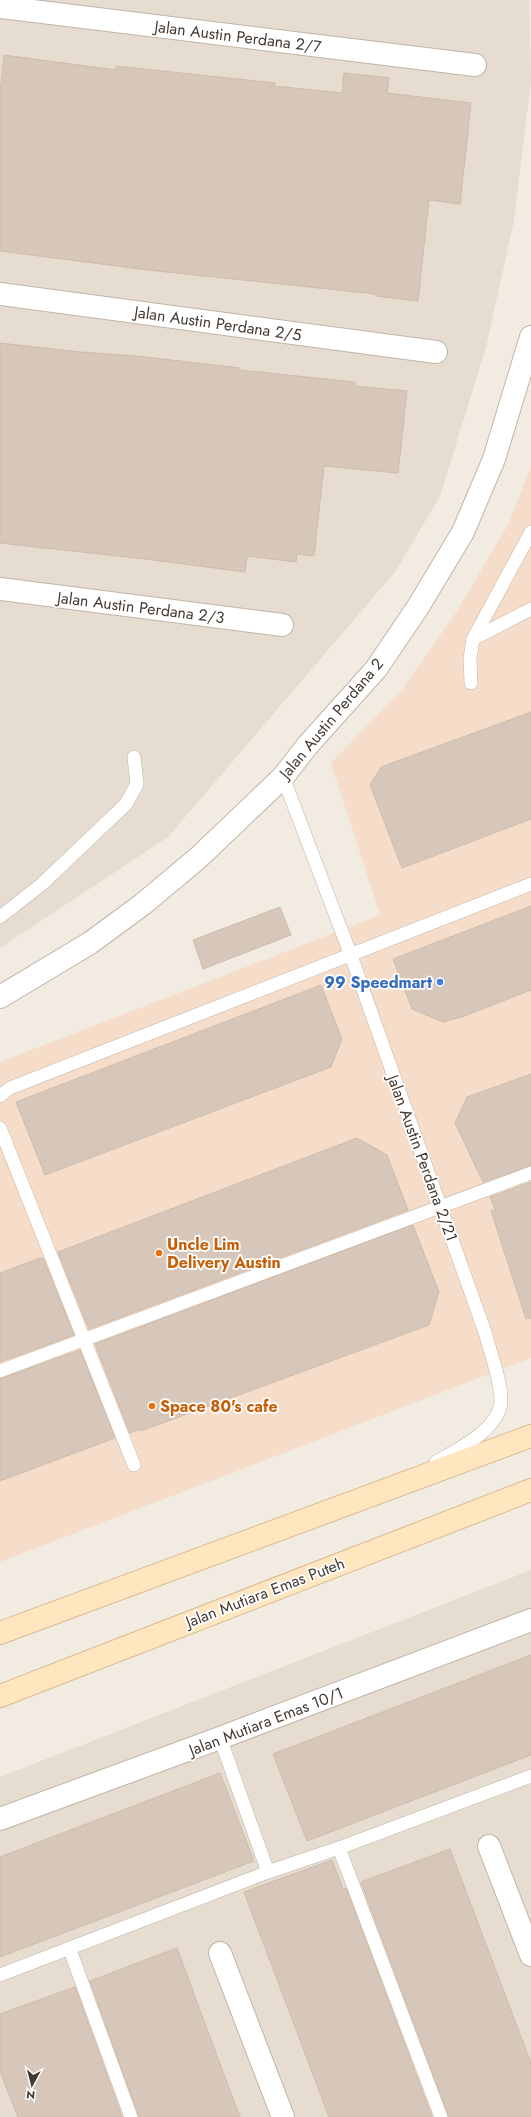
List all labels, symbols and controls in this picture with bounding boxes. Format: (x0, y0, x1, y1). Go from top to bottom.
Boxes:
street label: Jalan Austin Perdana 2/7 (151, 15, 323, 58)
street label: Jalan Austin Perdana 2/5 (131, 300, 303, 347)
street label: Jalan Austin Perdana 2/3 (54, 586, 226, 629)
street label: Jalan Austin Perdana 2 (273, 653, 389, 785)
place label: 99 Speedmart (324, 971, 433, 994)
marker: 99 Speedmart (435, 977, 445, 987)
street label: Jalan Austin Perdana 2/21 (381, 1070, 463, 1245)
place label: Uncle Lim Delivery Austin (167, 1233, 281, 1274)
marker: Uncle Lim Delivery Austin (154, 1248, 164, 1258)
place label: Space 80's cafe (160, 1395, 278, 1418)
marker: Space 80's cafe (147, 1401, 157, 1411)
street label: Jalan Mutiara Emas Puteh (180, 1551, 348, 1634)
street label: Jalan Mutiara Emas 10/1 (184, 1681, 347, 1762)
north arrow (12, 2065, 52, 2105)
text: N (25, 2086, 36, 2103)

